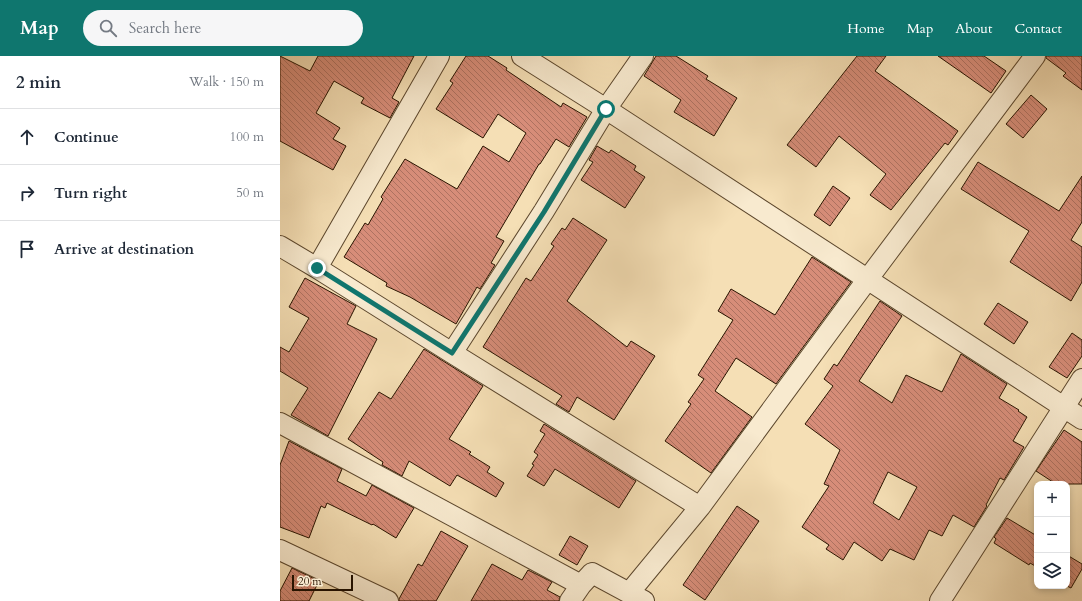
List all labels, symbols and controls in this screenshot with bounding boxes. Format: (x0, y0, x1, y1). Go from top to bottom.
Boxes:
search box (83, 10, 363, 46)
text: Map (20, 15, 59, 41)
icon: search (97, 17, 119, 39)
text: Search here (129, 18, 201, 38)
text: Home (847, 19, 885, 38)
text: Map (907, 19, 933, 38)
text: About (955, 19, 992, 38)
text: Contact (1014, 19, 1062, 38)
text: 2 min (16, 71, 61, 94)
text: Walk · 150 m (189, 73, 264, 91)
route start (597, 100, 615, 118)
icon: ahead (16, 126, 38, 148)
text: Continue (54, 127, 119, 147)
text: 100 m (230, 128, 264, 146)
icon: right (16, 182, 38, 204)
text: Turn right (54, 183, 127, 203)
text: 50 m (236, 184, 264, 202)
icon: arrive (16, 238, 38, 260)
text: Arrive at destination (54, 239, 194, 259)
route end (308, 259, 326, 277)
map controls (1034, 481, 1070, 589)
button: + (1034, 481, 1070, 517)
button: − (1034, 517, 1070, 553)
button: layers (1034, 553, 1070, 589)
scale bar (292, 573, 353, 592)
text: 20 m (298, 574, 322, 589)

